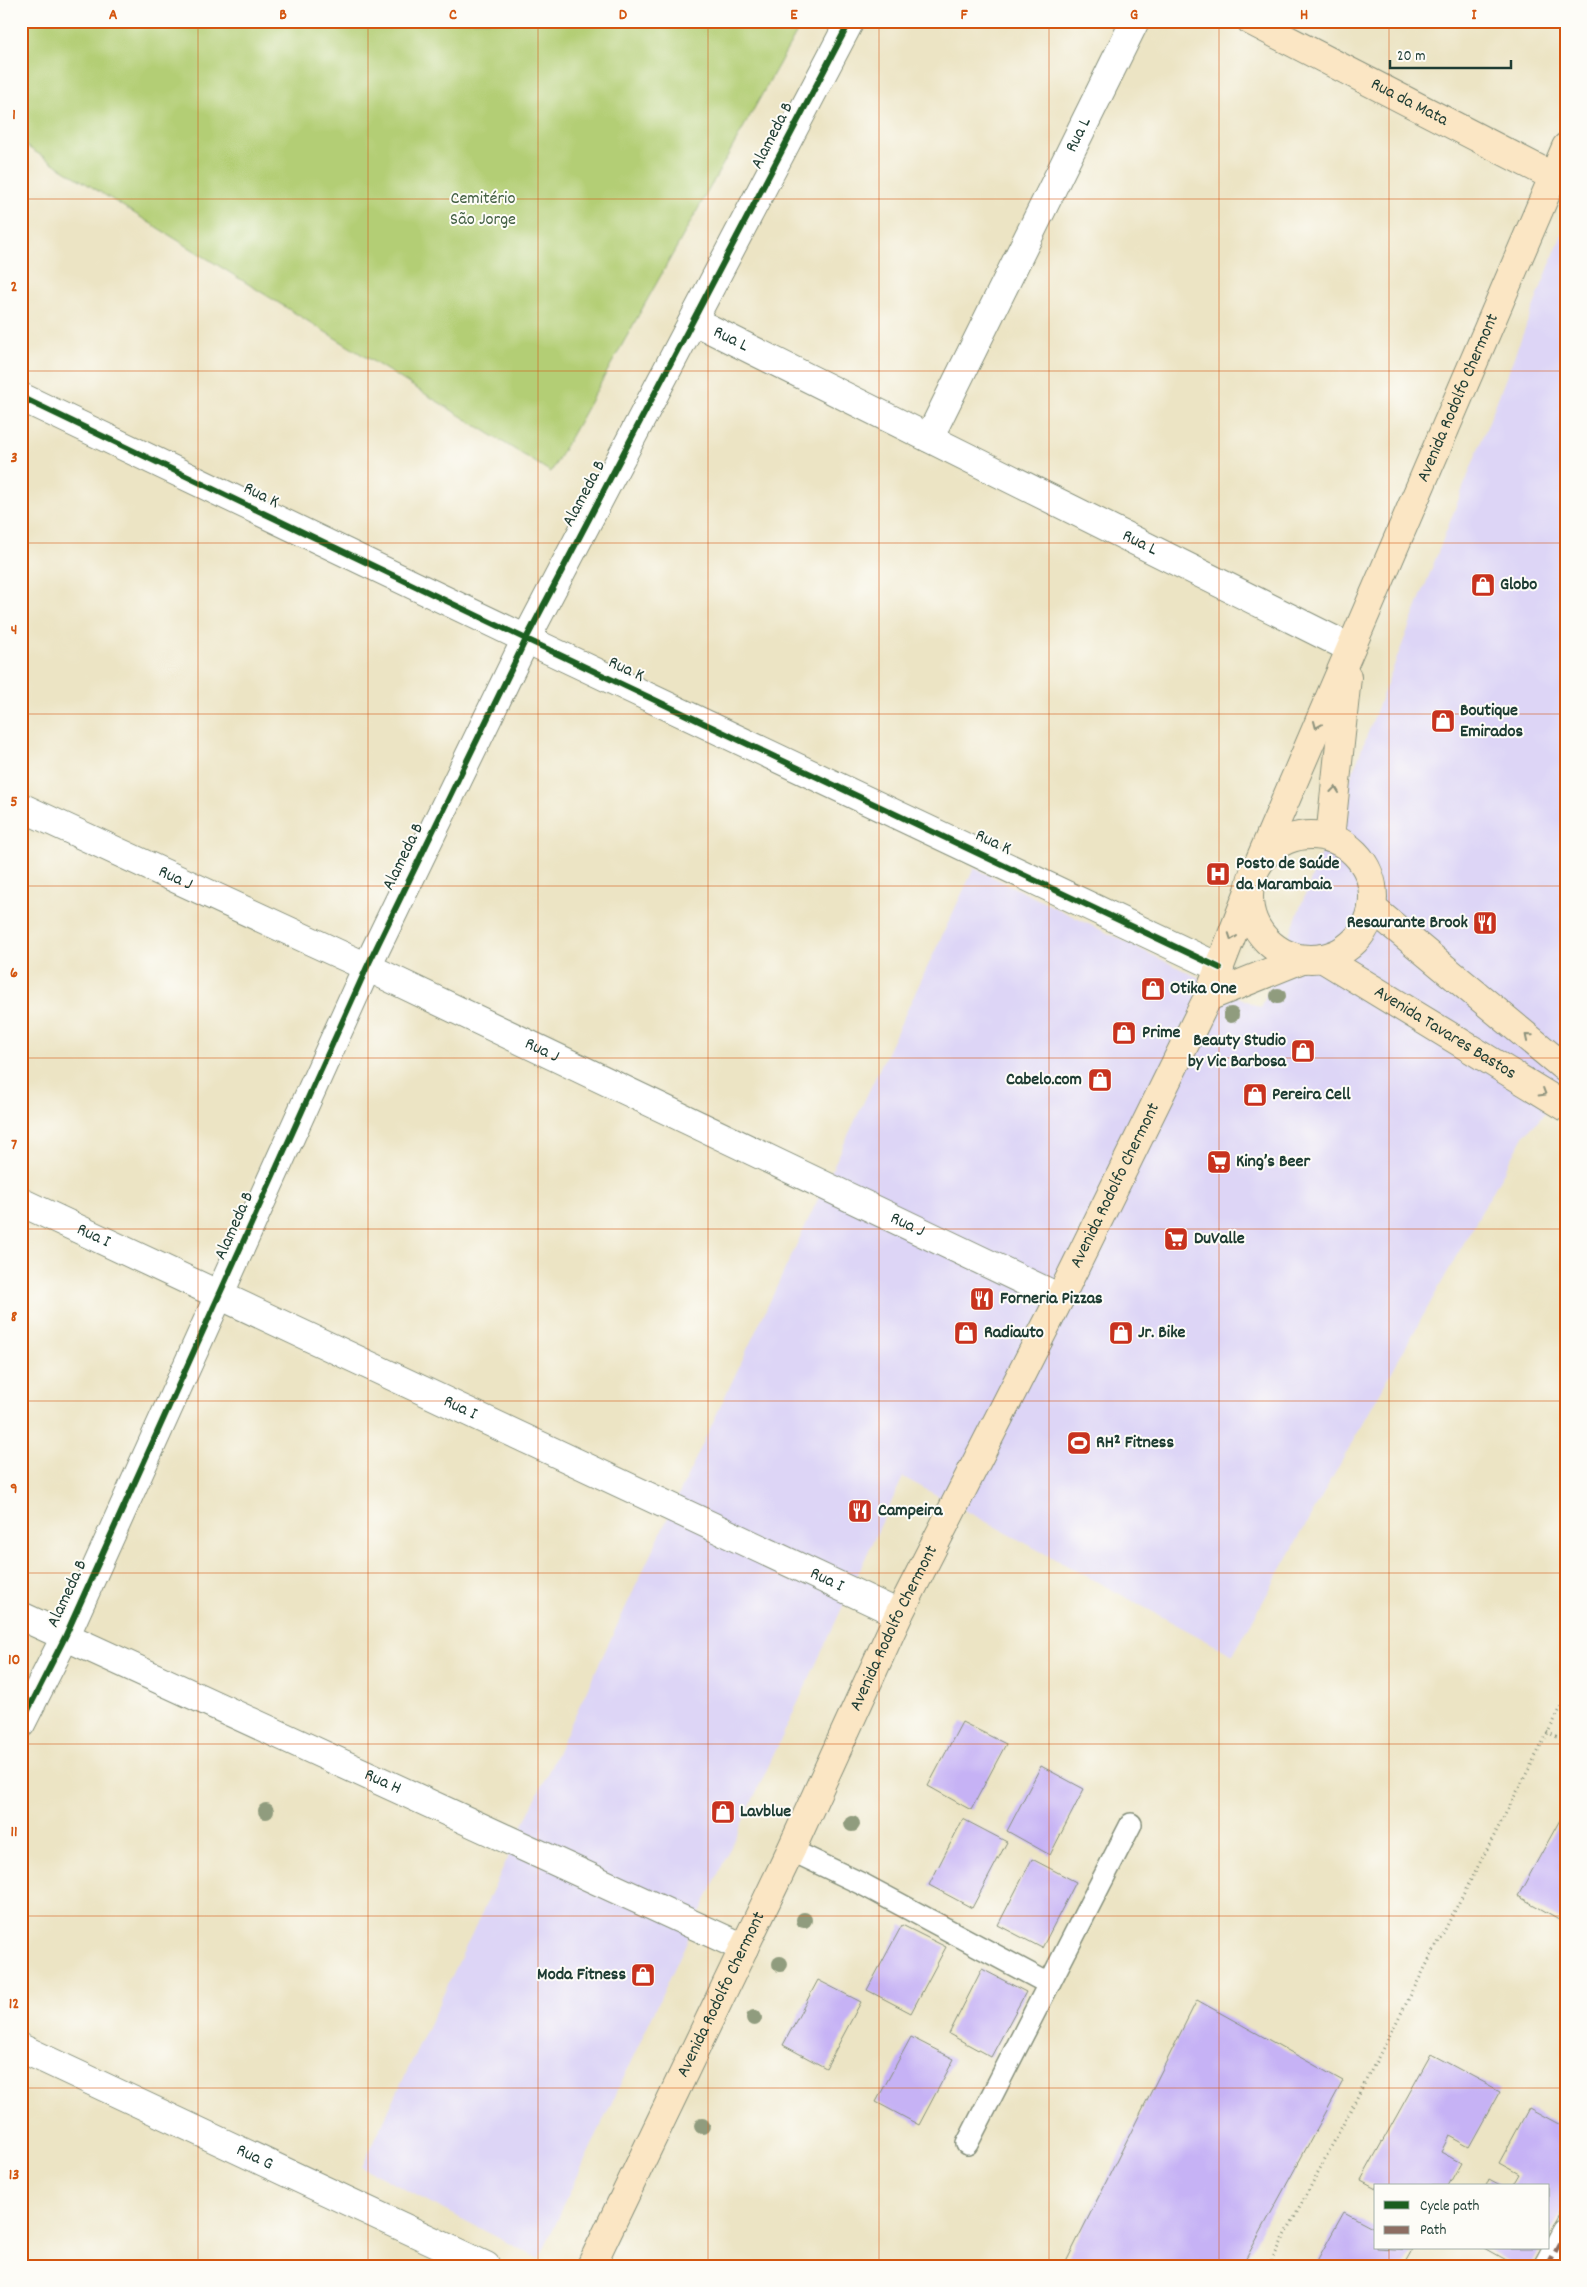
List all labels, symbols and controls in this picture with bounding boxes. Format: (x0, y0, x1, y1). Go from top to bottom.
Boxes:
text: A (109, 4, 118, 27)
text: B (279, 4, 287, 27)
text: C (449, 4, 457, 27)
text: D (619, 4, 628, 27)
text: E (790, 4, 798, 27)
text: F (960, 4, 968, 27)
text: G (1130, 4, 1138, 27)
text: H (1300, 4, 1308, 27)
text: I (1472, 4, 1478, 27)
scale bar (1390, 38, 1511, 70)
text: 20 m (1397, 46, 1425, 68)
street label: Rua da Mata (1366, 72, 1453, 133)
street label: Alameda B (745, 98, 801, 174)
text: 1 (12, 104, 16, 127)
street label: Rua L (1059, 113, 1098, 157)
park label: Cemitério São Jorge (450, 187, 516, 233)
text: 2 (11, 276, 18, 299)
street label: Avenida Rodolfo Chermont (1411, 310, 1506, 486)
street label: Rua L (709, 320, 753, 359)
text: 3 (10, 447, 18, 470)
street label: Alameda B (557, 456, 613, 532)
street label: Rua K (239, 477, 283, 515)
street label: Rua L (1118, 524, 1162, 563)
shop icon: Globo (1470, 572, 1496, 598)
place label: Globo (1500, 573, 1537, 598)
text: 4 (11, 619, 17, 642)
street label: Rua K (604, 651, 648, 689)
place label: Boutique Emirados (1460, 699, 1523, 745)
shop icon: Boutique Emirados (1430, 708, 1456, 734)
one-way arrow (1312, 720, 1323, 729)
one-way arrow (1329, 786, 1340, 794)
text: 5 (10, 791, 18, 814)
street label: Alameda B (377, 819, 431, 895)
street label: Rua K (971, 824, 1015, 862)
place label: Posto de Saúde da Marambaia (1236, 852, 1340, 898)
street label: Rua J (154, 860, 197, 897)
hospital icon: Posto de Saúde da Marambaia (1205, 861, 1231, 887)
restaurant icon: Resaurante Brook (1472, 910, 1498, 936)
place label: Resaurante Brook (1347, 911, 1469, 936)
one-way arrow (1228, 932, 1238, 941)
text: 6 (10, 962, 18, 985)
shop icon: Otika One (1140, 976, 1166, 1002)
place label: Otika One (1170, 977, 1237, 1002)
street label: Avenida Tavares Bastos (1369, 980, 1521, 1086)
shop icon: Prime (1111, 1020, 1137, 1046)
place label: Prime (1142, 1021, 1181, 1046)
place label: Beauty Studio by Vic Barbosa (1188, 1029, 1287, 1075)
street label: Rua J (520, 1032, 563, 1069)
one-way arrow (1525, 1034, 1534, 1043)
shop icon: Beauty Studio by Vic Barbosa (1290, 1038, 1316, 1064)
shop icon: Cabelo.com (1087, 1067, 1113, 1093)
place label: Cabelo.com (1006, 1068, 1082, 1093)
shop icon: Pereira Cell (1242, 1082, 1268, 1108)
place label: Pereira Cell (1272, 1083, 1351, 1108)
one-way arrow (1538, 1087, 1547, 1097)
street label: Avenida Rodolfo Chermont (1064, 1099, 1167, 1272)
text: 7 (11, 1134, 17, 1157)
supermarket icon: King’s Beer (1206, 1149, 1232, 1175)
place label: King’s Beer (1236, 1150, 1310, 1175)
street label: Alameda B (209, 1188, 261, 1264)
street label: Rua J (886, 1206, 929, 1244)
street label: Rua I (72, 1217, 115, 1255)
supermarket icon: DuValle (1163, 1226, 1189, 1252)
place label: DuValle (1194, 1227, 1245, 1252)
restaurant icon: Forneria Pizzas (969, 1286, 995, 1312)
place label: Forneria Pizzas (1000, 1287, 1103, 1312)
text: 8 (11, 1306, 18, 1329)
shop icon: Radiauto (953, 1320, 979, 1346)
shop icon: Jr. Bike (1108, 1320, 1134, 1346)
place label: Radiauto (984, 1321, 1044, 1346)
place label: Jr. Bike (1138, 1321, 1186, 1346)
street label: Rua I (439, 1389, 481, 1427)
sports icon: RH² Fitness (1066, 1430, 1092, 1456)
place label: RH² Fitness (1096, 1431, 1174, 1456)
text: 9 (10, 1478, 18, 1501)
restaurant icon: Campeira (847, 1498, 873, 1524)
place label: Campeira (878, 1499, 943, 1524)
street label: Avenida Rodolfo Chermont (844, 1541, 945, 1715)
street label: Alameda B (41, 1556, 95, 1632)
street label: Rua I (806, 1561, 848, 1599)
text: 10 (8, 1649, 20, 1672)
street label: Rua H (360, 1763, 405, 1801)
shop icon: Lavblue (710, 1799, 736, 1825)
place label: Lavblue (740, 1800, 791, 1825)
text: 11 (10, 1821, 18, 1844)
street label: Avenida Rodolfo Chermont (671, 1907, 772, 2082)
shop icon: Moda Fitness (630, 1962, 656, 1988)
place label: Moda Fitness (537, 1963, 626, 1988)
text: 12 (9, 1993, 19, 2016)
street label: Rua G (232, 2138, 277, 2177)
text: 13 (9, 2164, 19, 2187)
legend (1374, 2184, 1550, 2250)
text: Cycle path (1420, 2196, 1480, 2218)
text: Path (1420, 2220, 1446, 2242)

